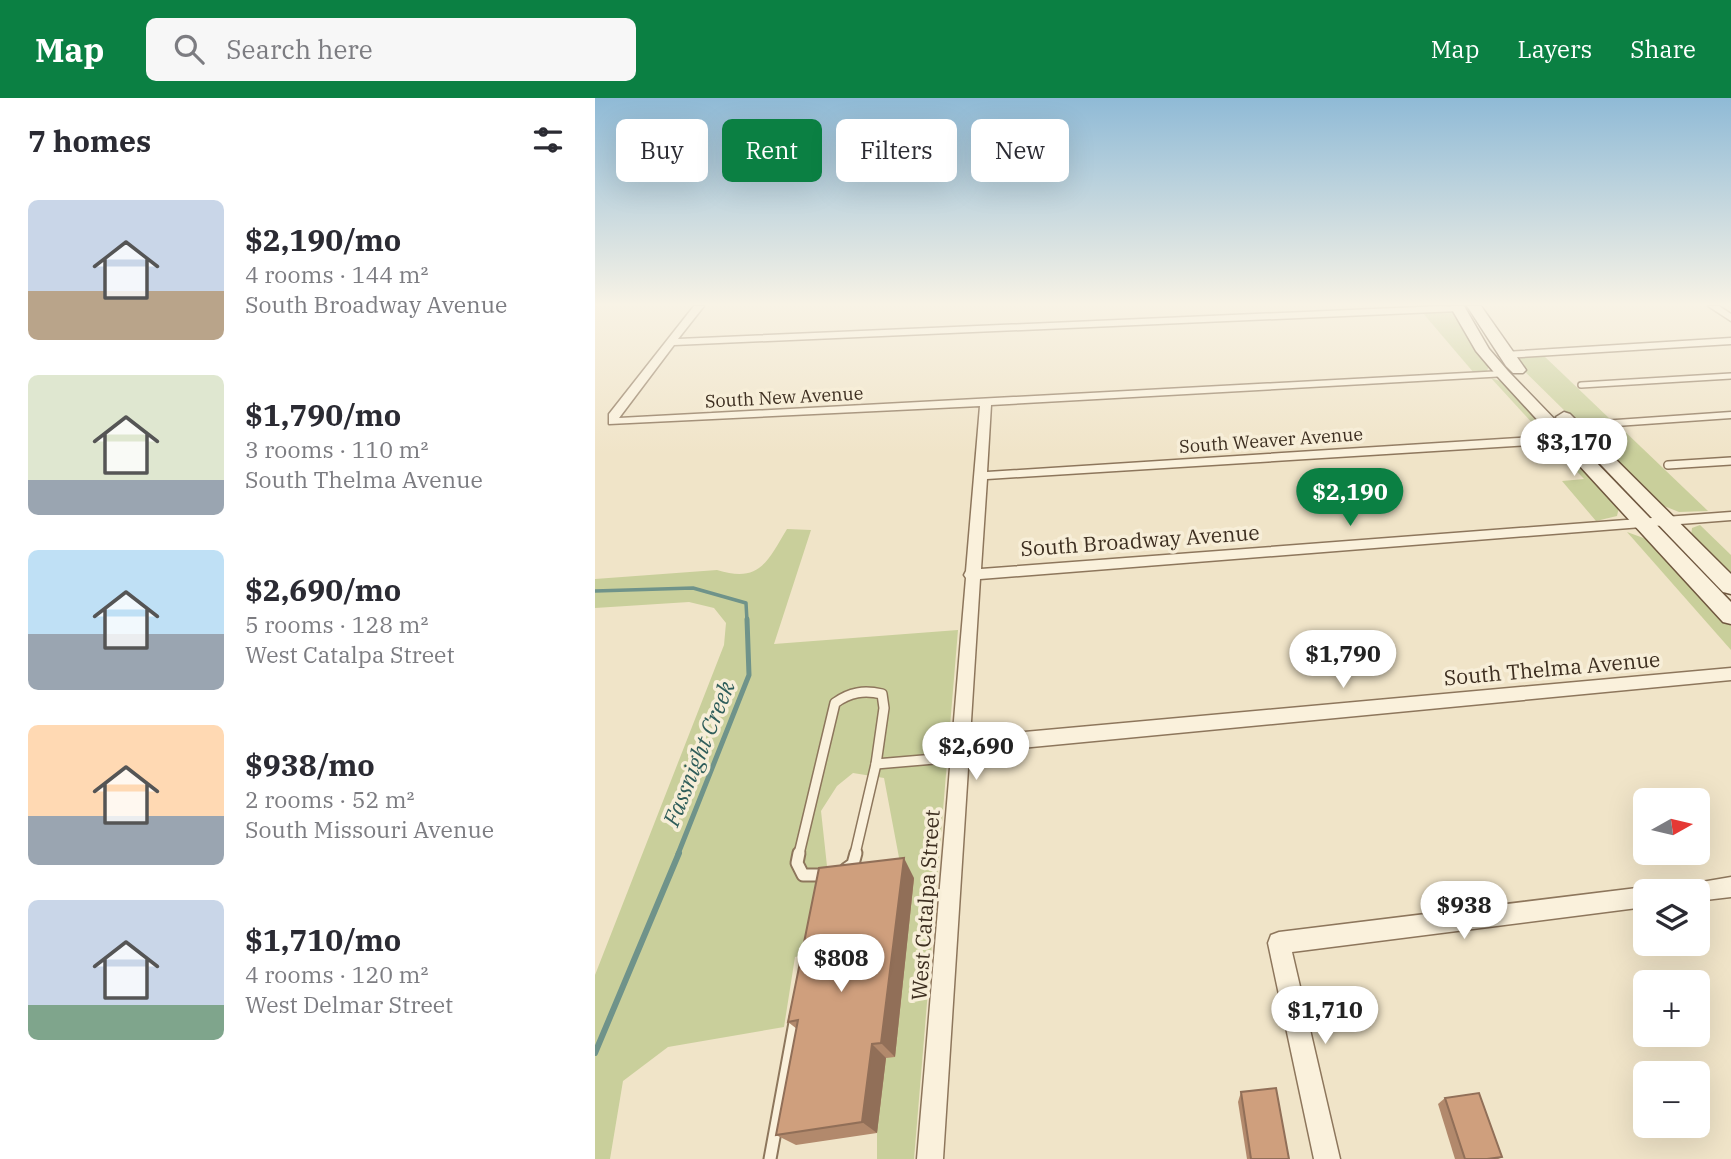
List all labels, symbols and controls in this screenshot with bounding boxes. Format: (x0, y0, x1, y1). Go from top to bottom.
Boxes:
search box (146, 18, 636, 81)
text: Map (35, 28, 104, 71)
icon: search (170, 30, 208, 68)
text: Search here (226, 32, 373, 66)
text: Map (1431, 33, 1479, 65)
text: Layers (1517, 33, 1592, 65)
text: Share (1630, 33, 1696, 65)
chip: Buy (616, 119, 708, 182)
chip: Rent (722, 119, 822, 182)
chip: Filters (836, 119, 957, 182)
chip: New (971, 119, 1069, 182)
text: 7 homes (28, 121, 151, 160)
icon: filters (529, 121, 567, 159)
text: $2,190/mo (245, 220, 401, 259)
icon: home (84, 228, 168, 312)
text: 4 rooms · 144 m² (245, 259, 428, 289)
text: South Broadway Avenue (245, 289, 507, 319)
street label: South New Avenue (704, 381, 864, 413)
text: $1,790/mo (245, 395, 401, 434)
icon: home (84, 403, 168, 487)
pin: $3,170 (1517, 418, 1631, 478)
street label: South Weaver Avenue (1178, 422, 1364, 458)
text: $3,170 (1536, 426, 1612, 456)
text: 3 rooms · 110 m² (245, 434, 428, 464)
text: South Thelma Avenue (245, 464, 483, 494)
pin: $2,190 (1293, 468, 1407, 528)
text: $2,190 (1312, 476, 1388, 506)
street label: South Broadway Avenue (1020, 518, 1260, 562)
text: $2,690/mo (245, 570, 401, 609)
icon: home (84, 578, 168, 662)
text: 5 rooms · 128 m² (245, 609, 428, 639)
pin: $1,790 (1286, 630, 1400, 690)
text: $1,790 (1305, 638, 1381, 668)
text: West Catalpa Street (245, 639, 455, 669)
street label: South Thelma Avenue (1443, 645, 1661, 691)
water label: Fassnight Creek (655, 675, 741, 831)
pin: $2,690 (919, 722, 1033, 782)
text: $2,690 (938, 730, 1014, 760)
text: $938/mo (245, 745, 375, 784)
icon: home (84, 753, 168, 837)
text: 2 rooms · 52 m² (245, 784, 415, 814)
north arrow (1633, 788, 1710, 864)
map controls (1633, 788, 1710, 1138)
street label: West Catalpa Street (904, 809, 946, 1001)
text: South Missouri Avenue (245, 814, 494, 844)
button: layers (1633, 879, 1710, 956)
pin: $938 (1423, 882, 1505, 941)
text: $938 (1436, 889, 1492, 919)
text: $1,710/mo (245, 920, 401, 959)
icon: home (84, 928, 168, 1012)
pin: $808 (800, 934, 882, 994)
text: $808 (813, 942, 869, 972)
text: 4 rooms · 120 m² (245, 959, 428, 989)
button: + (1633, 970, 1710, 1047)
pin: $1,710 (1268, 986, 1382, 1046)
text: West Delmar Street (245, 989, 453, 1019)
text: $1,710 (1287, 994, 1363, 1024)
button: − (1633, 1061, 1710, 1138)

